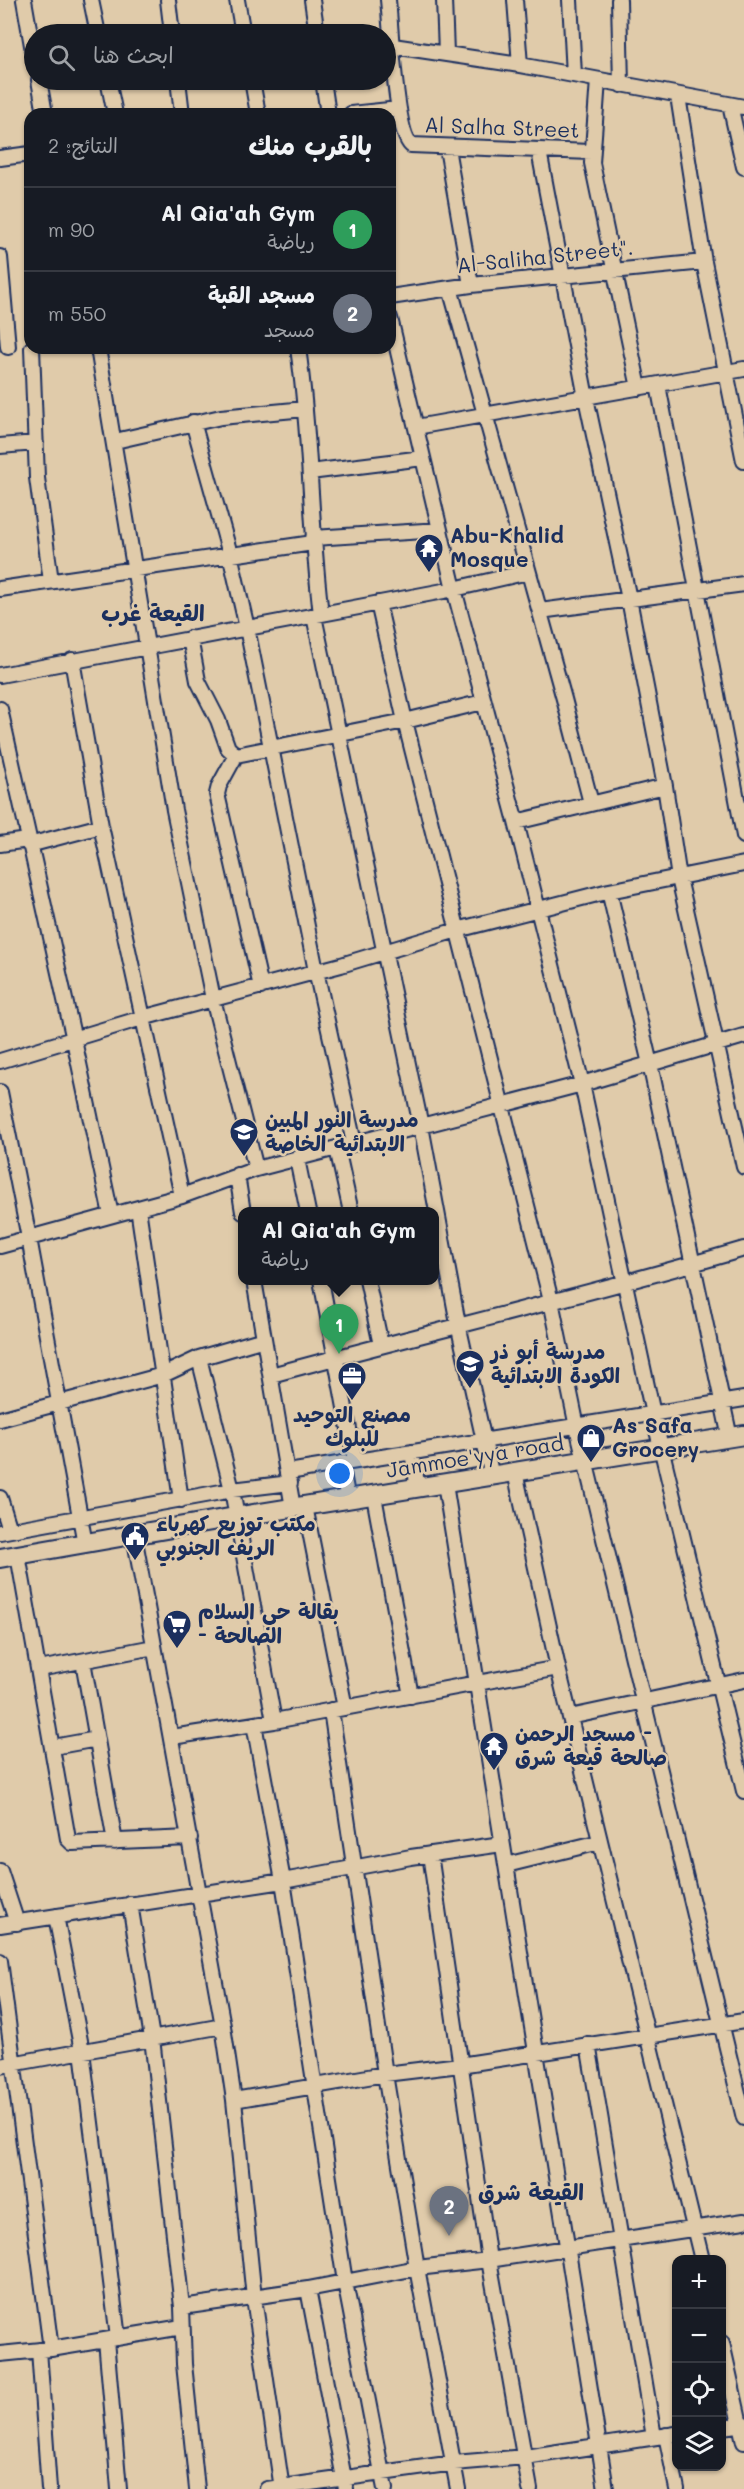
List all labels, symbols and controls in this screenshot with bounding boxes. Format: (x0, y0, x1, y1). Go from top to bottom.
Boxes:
search box (24, 24, 396, 90)
text: ابحث هنا (93, 40, 174, 69)
icon: search (45, 41, 78, 74)
street label: Al Salha Street (424, 110, 580, 143)
text: بالقرب منك (249, 128, 372, 162)
text: النتائج: 2 (48, 132, 118, 158)
text: Al Qia'ah Gym (161, 198, 315, 227)
text: 90 m (48, 216, 95, 242)
text: 1 (348, 216, 357, 242)
text: رياضة (267, 228, 315, 254)
street label: Al-Saliha Street". (455, 233, 634, 278)
text: مسجد القبة (208, 280, 315, 309)
text: 550 m (48, 300, 106, 326)
text: 2 (347, 300, 358, 326)
text: مسجد (264, 316, 315, 342)
place label: Abu-Khalid Mosque (450, 521, 564, 572)
temple icon: Abu-Khalid Mosque (413, 532, 445, 574)
district label: القيعة غرب (101, 598, 205, 627)
place label: مدرسة النور المبين الابتدائية الخاصة (265, 1105, 419, 1157)
school or university icon: مدرسة النور المبين الابتدائية الخاصة (228, 1116, 260, 1158)
popup (238, 1207, 439, 1285)
text: Al Qia'ah Gym (261, 1215, 416, 1244)
text: رياضة (261, 1245, 309, 1271)
pin: 1 (320, 1304, 358, 1354)
place label: مدرسة أبو ذر الكودة الابتدائية (489, 1337, 620, 1389)
school or university icon: مدرسة أبو ذر الكودة الابتدائية (454, 1348, 486, 1390)
office icon: مصنع التوحيد للبلوك (336, 1360, 368, 1402)
place label: مصنع التوحيد للبلوك (293, 1400, 411, 1453)
place label: As Safa Grocery (612, 1411, 699, 1463)
shop icon: As Safa Grocery (575, 1422, 607, 1464)
street label: Jammoe'yya road (384, 1428, 565, 1483)
your location (325, 1459, 354, 1488)
place label: مكتب توزيع كهرباء الريف الجنوبي (156, 1509, 316, 1567)
public building icon: مكتب توزيع كهرباء الريف الجنوبي (119, 1520, 151, 1562)
place label: بقالة حي السلام - الصالحة (198, 1597, 339, 1648)
supermarket icon: بقالة حي السلام - الصالحة (161, 1608, 193, 1650)
place label: مسجد الرحمن - صالحة قيعة شرق (515, 1719, 667, 1771)
temple icon: مسجد الرحمن - صالحة قيعة شرق (478, 1730, 510, 1772)
district label: القيعة شرق (478, 2177, 584, 2206)
pin: 2 (430, 2186, 468, 2236)
map controls (672, 2255, 726, 2471)
button: + (672, 2255, 726, 2309)
button: − (672, 2309, 726, 2363)
button: locate (672, 2363, 726, 2417)
button: layers (672, 2417, 726, 2471)

